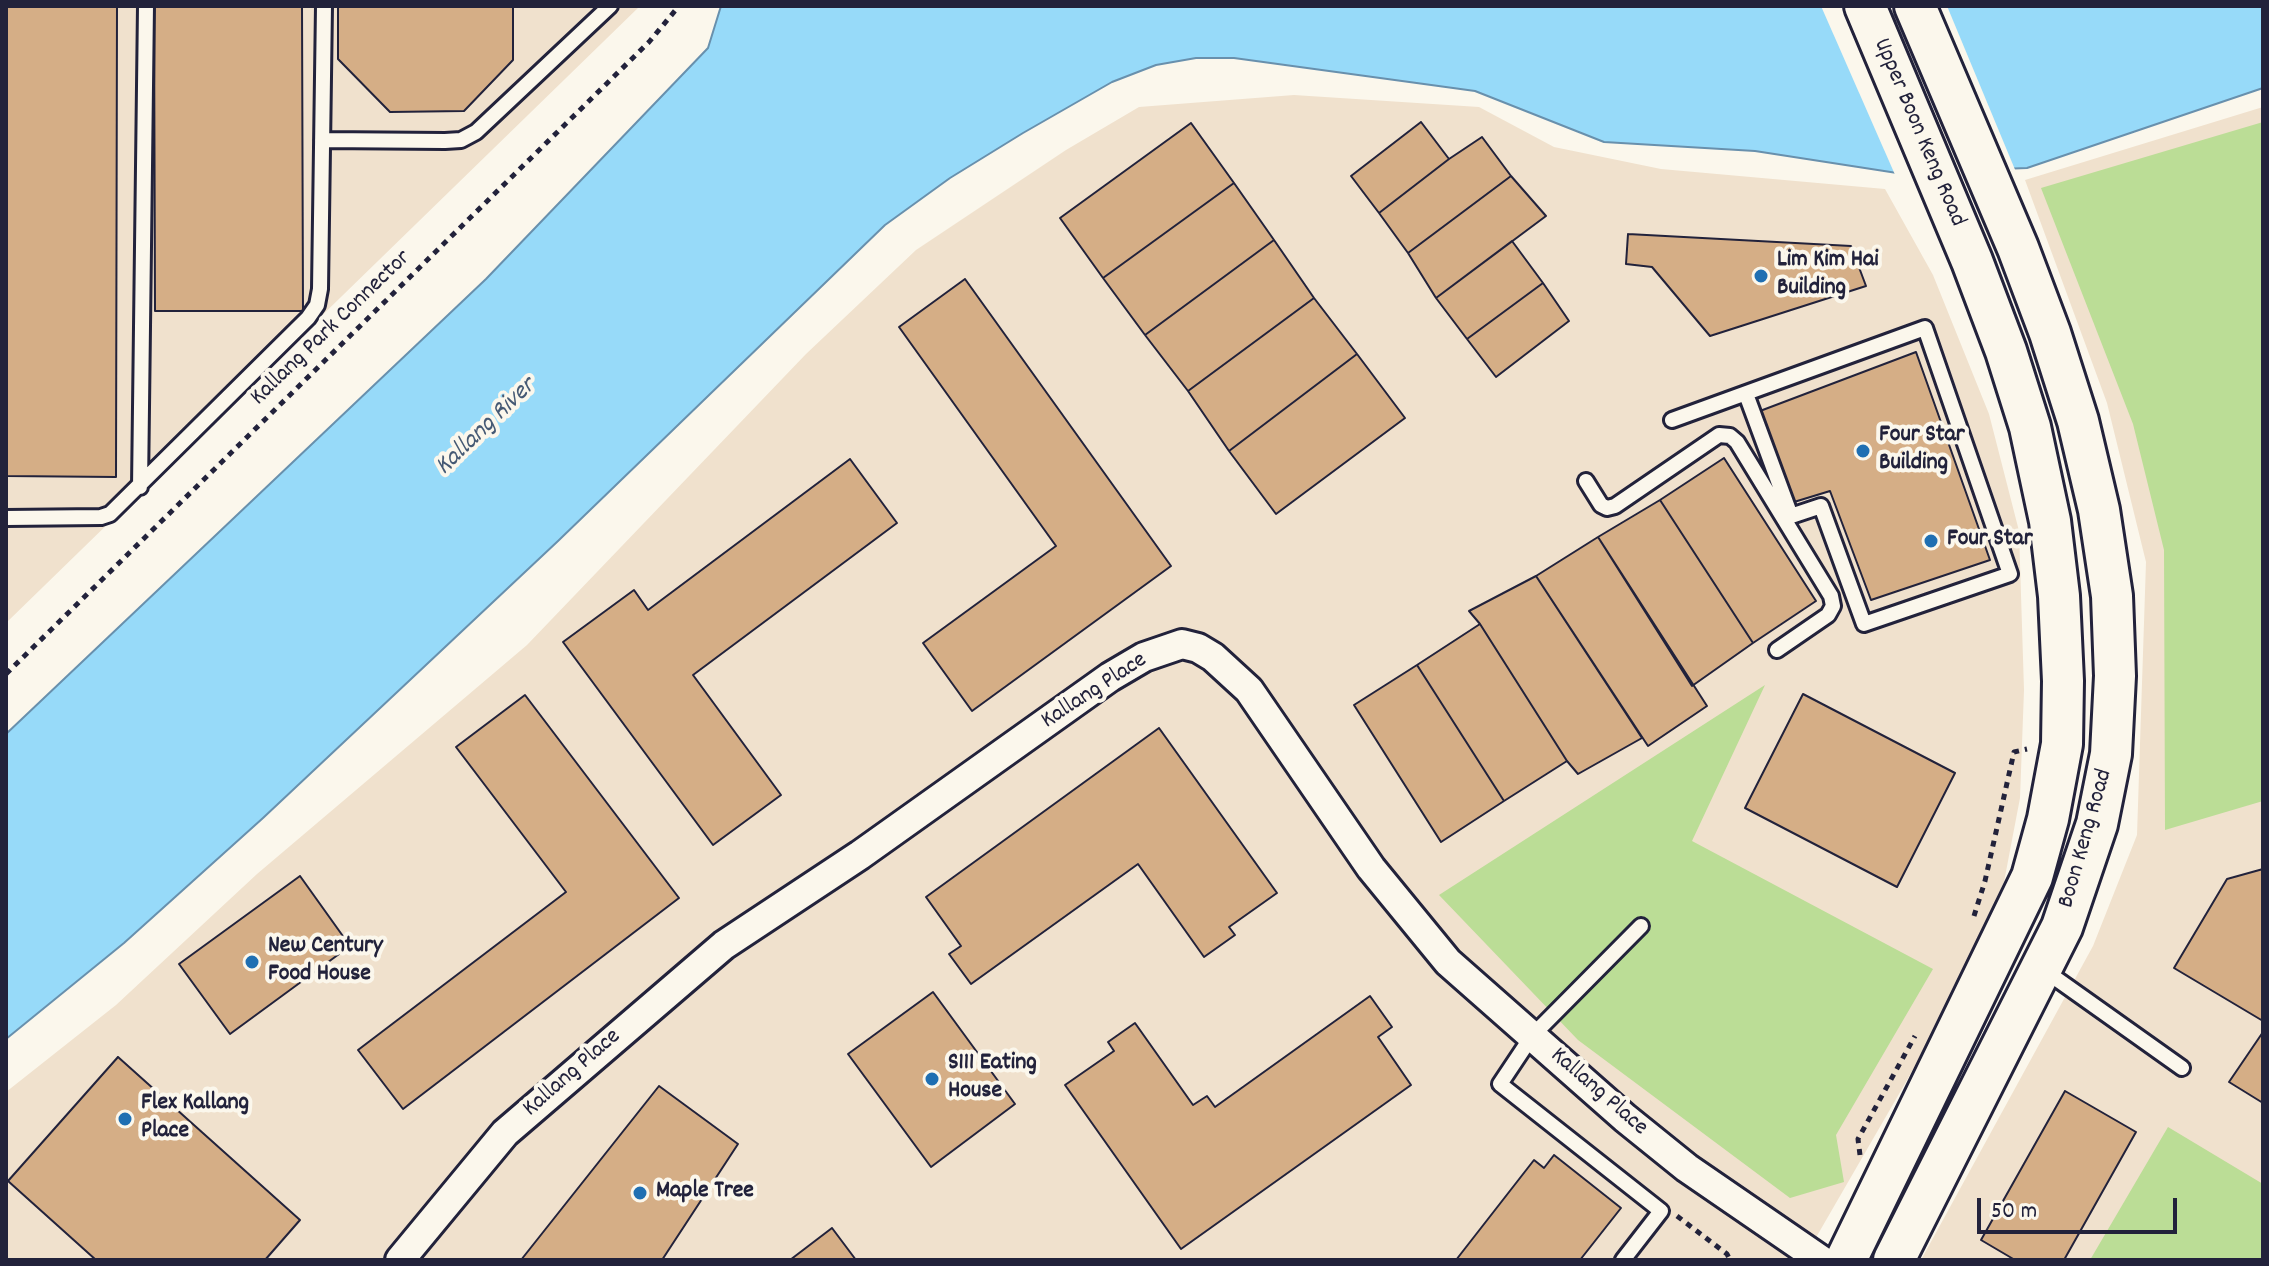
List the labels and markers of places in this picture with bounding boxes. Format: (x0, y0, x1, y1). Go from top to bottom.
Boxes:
place label: Lim Kim Hai Building (1777, 248, 1879, 304)
marker: Lim Kim Hai Building (1752, 267, 1770, 285)
place label: Four Star Building (1879, 423, 1965, 479)
marker: Four Star Building (1854, 442, 1872, 460)
place label: Four Star (1947, 527, 2033, 555)
marker: Four Star (1922, 532, 1940, 550)
place label: New Century Food House (268, 934, 383, 990)
marker: New Century Food House (243, 953, 261, 971)
place label: S111 Eating House (948, 1051, 1037, 1107)
marker: S111 Eating House (923, 1070, 941, 1088)
place label: Flex Kallang Place (141, 1091, 249, 1147)
marker: Flex Kallang Place (116, 1110, 134, 1128)
place label: Maple Tree (656, 1179, 754, 1207)
marker: Maple Tree (631, 1184, 649, 1202)

